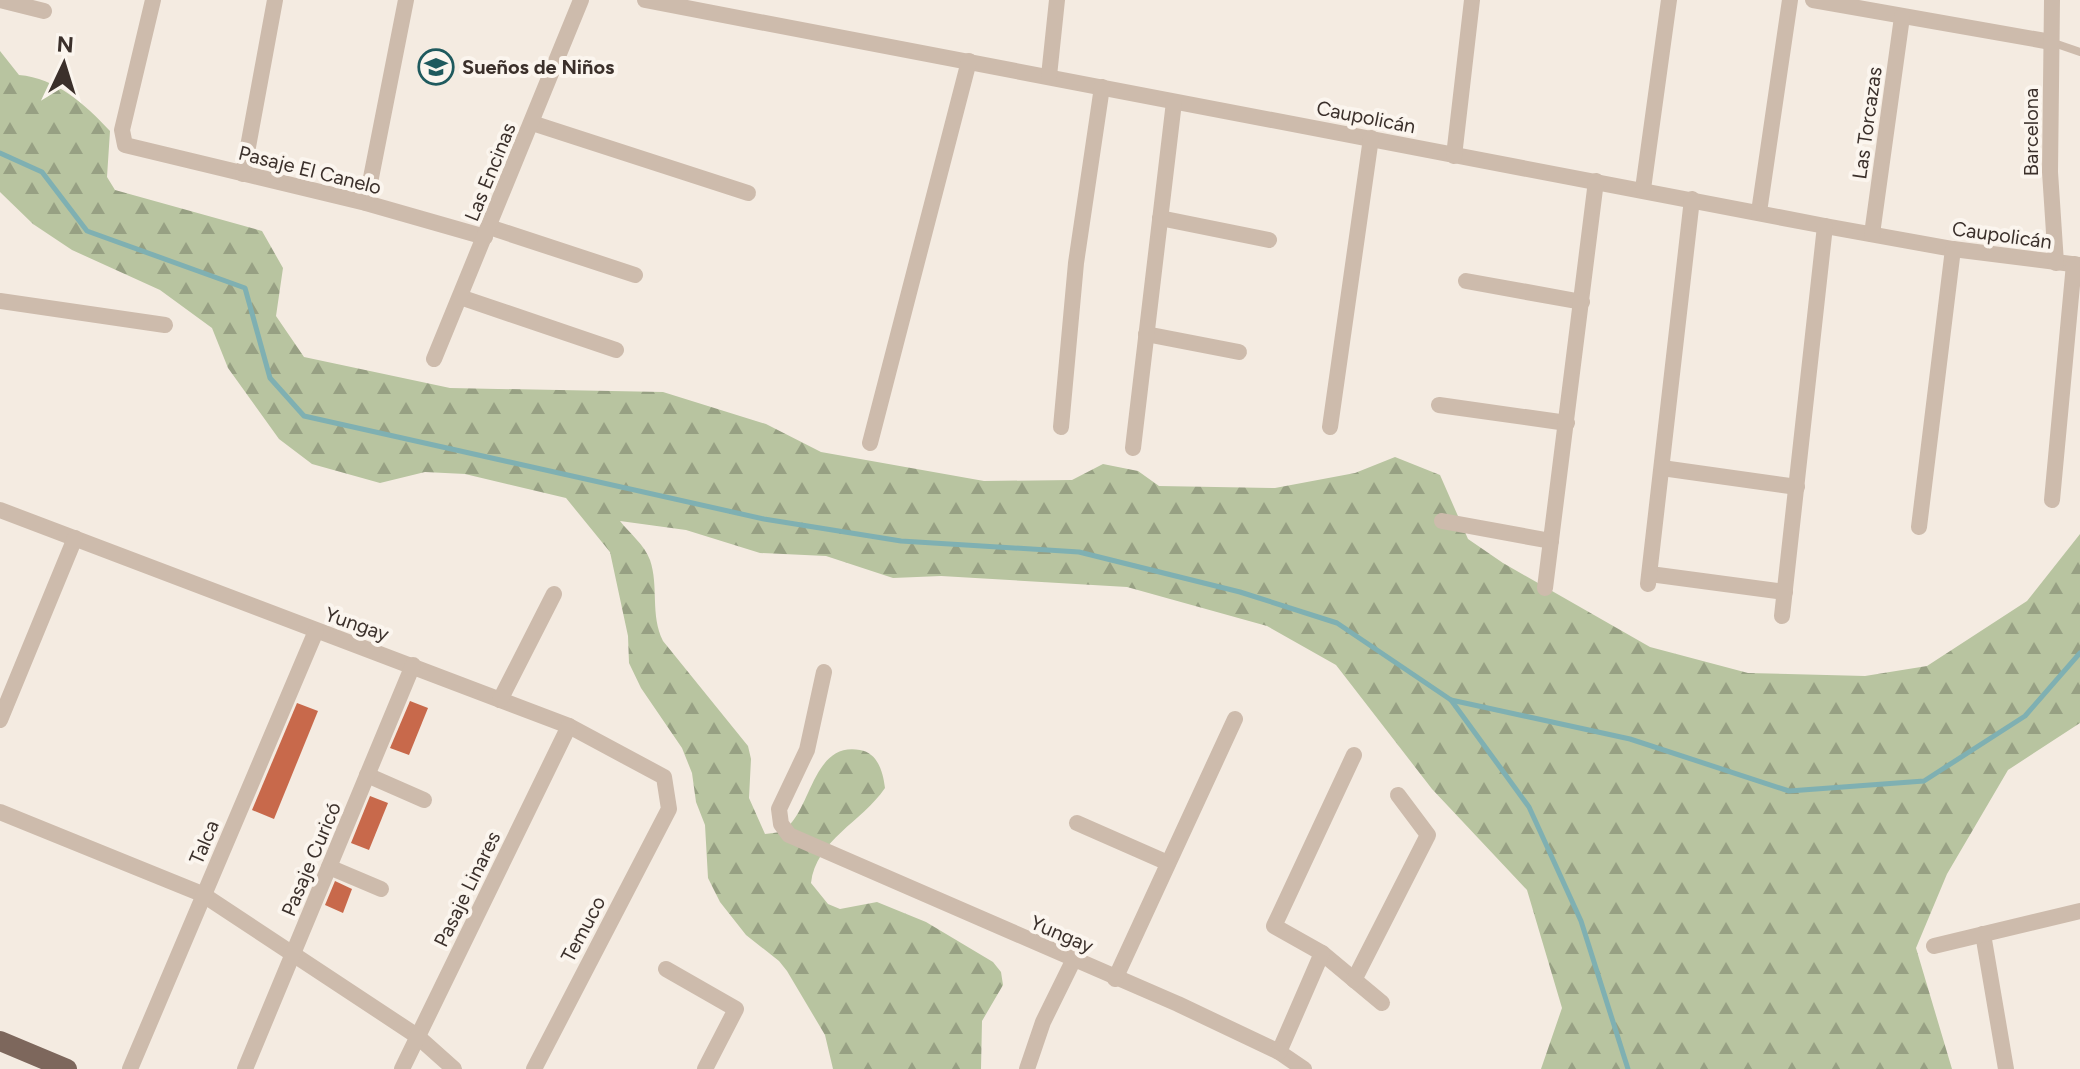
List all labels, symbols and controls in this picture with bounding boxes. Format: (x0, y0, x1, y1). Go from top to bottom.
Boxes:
north arrow (24, 24, 104, 104)
text: N (56, 30, 75, 59)
school or university icon: Sueños de Niños (417, 48, 455, 86)
place label: Sueños de Niños (462, 55, 614, 79)
street label: Las Torcazas (1847, 65, 1887, 181)
street label: Barcelona (2019, 88, 2043, 176)
street label: Caupolicán (1314, 96, 1418, 138)
street label: Las Encinas (459, 119, 521, 225)
street label: Pasaje El Canelo (236, 141, 384, 199)
street label: Caupolicán (1951, 216, 2053, 254)
street label: Yungay (322, 602, 393, 646)
street label: Pasaje Curicó (276, 798, 346, 920)
street label: Talca (184, 816, 224, 868)
street label: Pasaje Linares (429, 827, 505, 951)
street label: Temuco (556, 892, 610, 966)
street label: Yungay (1027, 910, 1098, 958)

